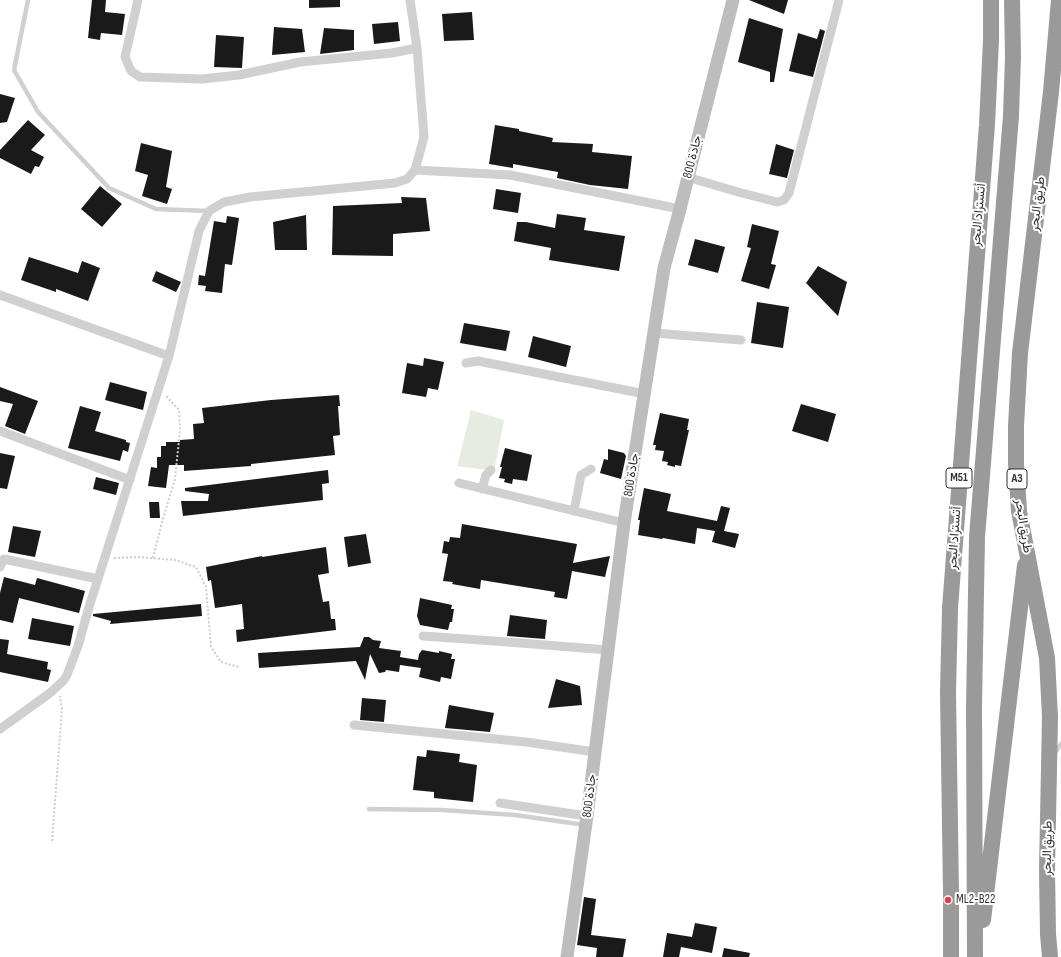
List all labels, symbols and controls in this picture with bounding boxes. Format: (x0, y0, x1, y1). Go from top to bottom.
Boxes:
street label: جادة 800 (680, 134, 706, 180)
street label: طريق البحر (1027, 176, 1049, 232)
street label: أتستراد البحر (968, 183, 990, 247)
street label: جادة 800 (621, 452, 643, 498)
road number: M51 (946, 468, 972, 488)
road number: A3 (1007, 469, 1027, 489)
street label: طريق البحر (1011, 498, 1035, 554)
street label: أتستراد البحر (945, 506, 965, 570)
street label: جادة 800 (580, 773, 600, 819)
street label: طريق البحر (1040, 820, 1056, 876)
place label: ML2-B22 (956, 892, 995, 908)
marker: ML2-B22 (943, 895, 953, 905)

